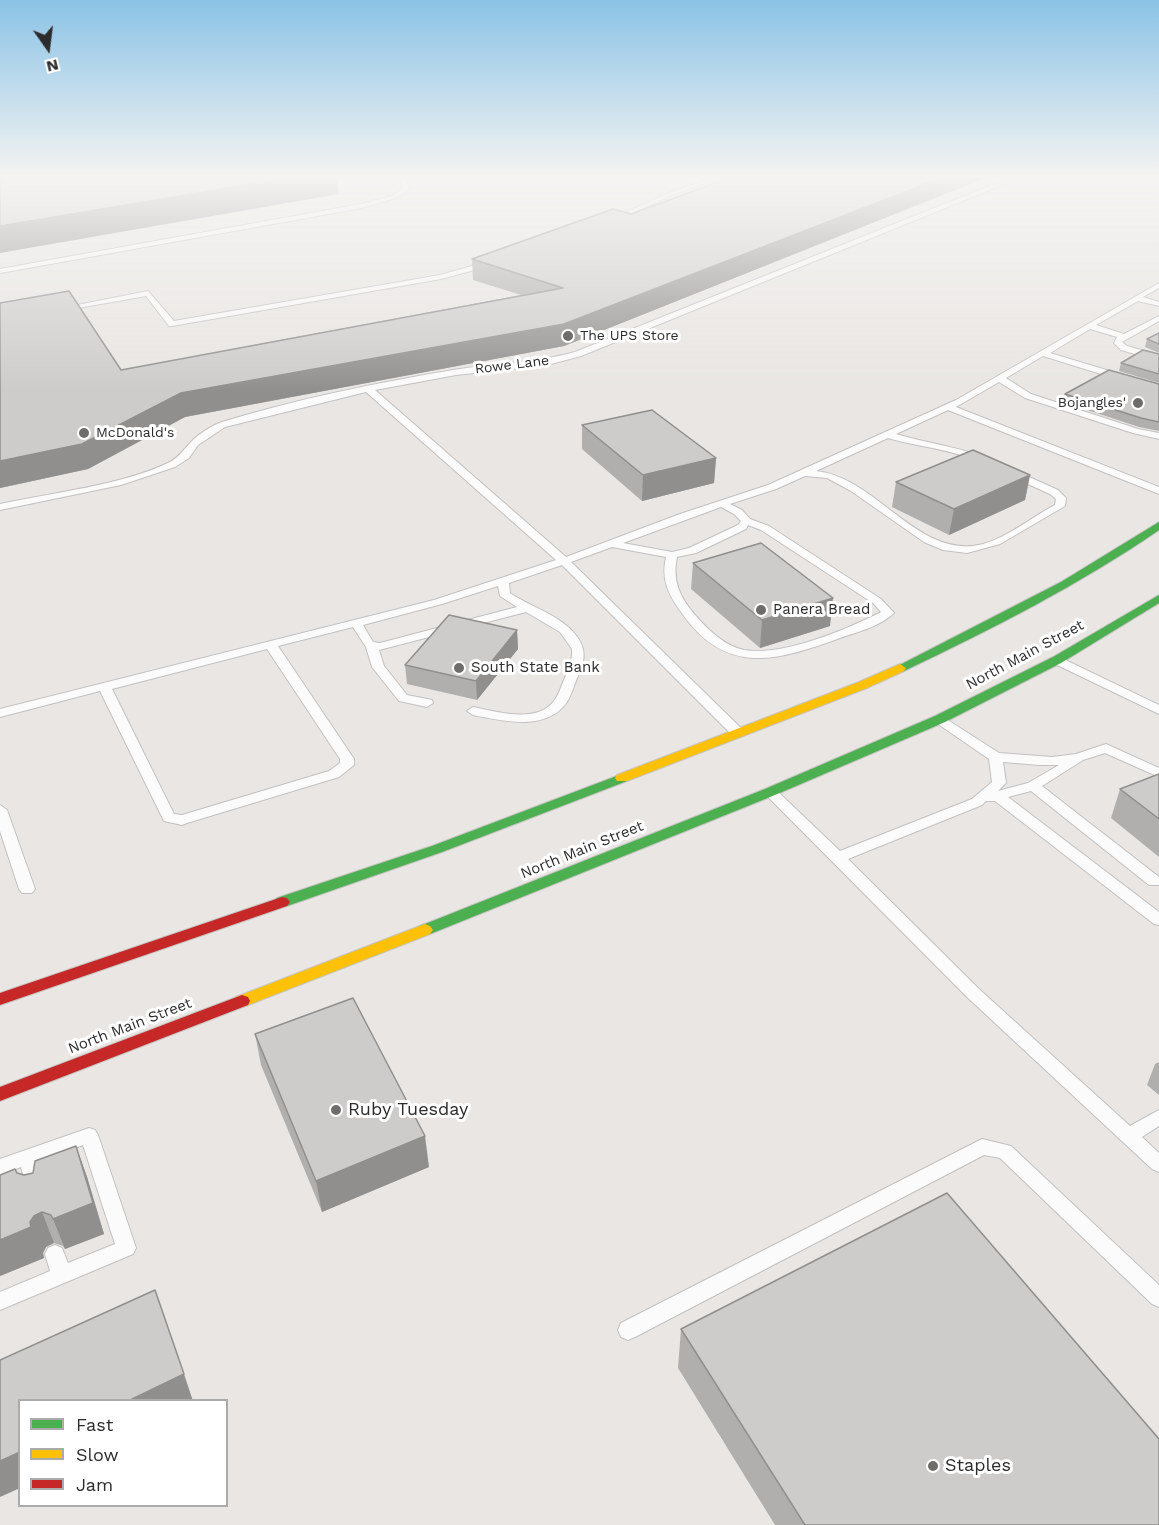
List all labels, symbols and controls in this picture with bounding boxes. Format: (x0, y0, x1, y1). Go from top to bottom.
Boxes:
north arrow (18, 18, 78, 78)
text: N (44, 55, 61, 77)
place label: The UPS Store (580, 328, 679, 344)
marker: The UPS Store (561, 329, 575, 343)
street label: Rowe Lane (474, 352, 550, 378)
place label: Bojangles' (1058, 395, 1126, 411)
marker: Bojangles' (1131, 396, 1145, 410)
place label: McDonald's (96, 425, 174, 441)
marker: McDonald's (77, 426, 91, 440)
place label: Panera Bread (773, 601, 870, 619)
marker: Panera Bread (754, 603, 768, 617)
street label: North Main Street (963, 616, 1087, 694)
place label: South State Bank (471, 659, 600, 677)
marker: South State Bank (452, 661, 466, 675)
street label: North Main Street (518, 817, 646, 883)
street label: North Main Street (66, 994, 194, 1058)
place label: Ruby Tuesday (348, 1099, 468, 1121)
marker: Ruby Tuesday (329, 1103, 343, 1117)
legend (18, 1399, 228, 1507)
text: Fast (76, 1414, 113, 1435)
text: Slow (76, 1444, 119, 1465)
place label: Staples (945, 1455, 1011, 1477)
marker: Staples (926, 1459, 940, 1473)
text: Jam (76, 1474, 113, 1495)

